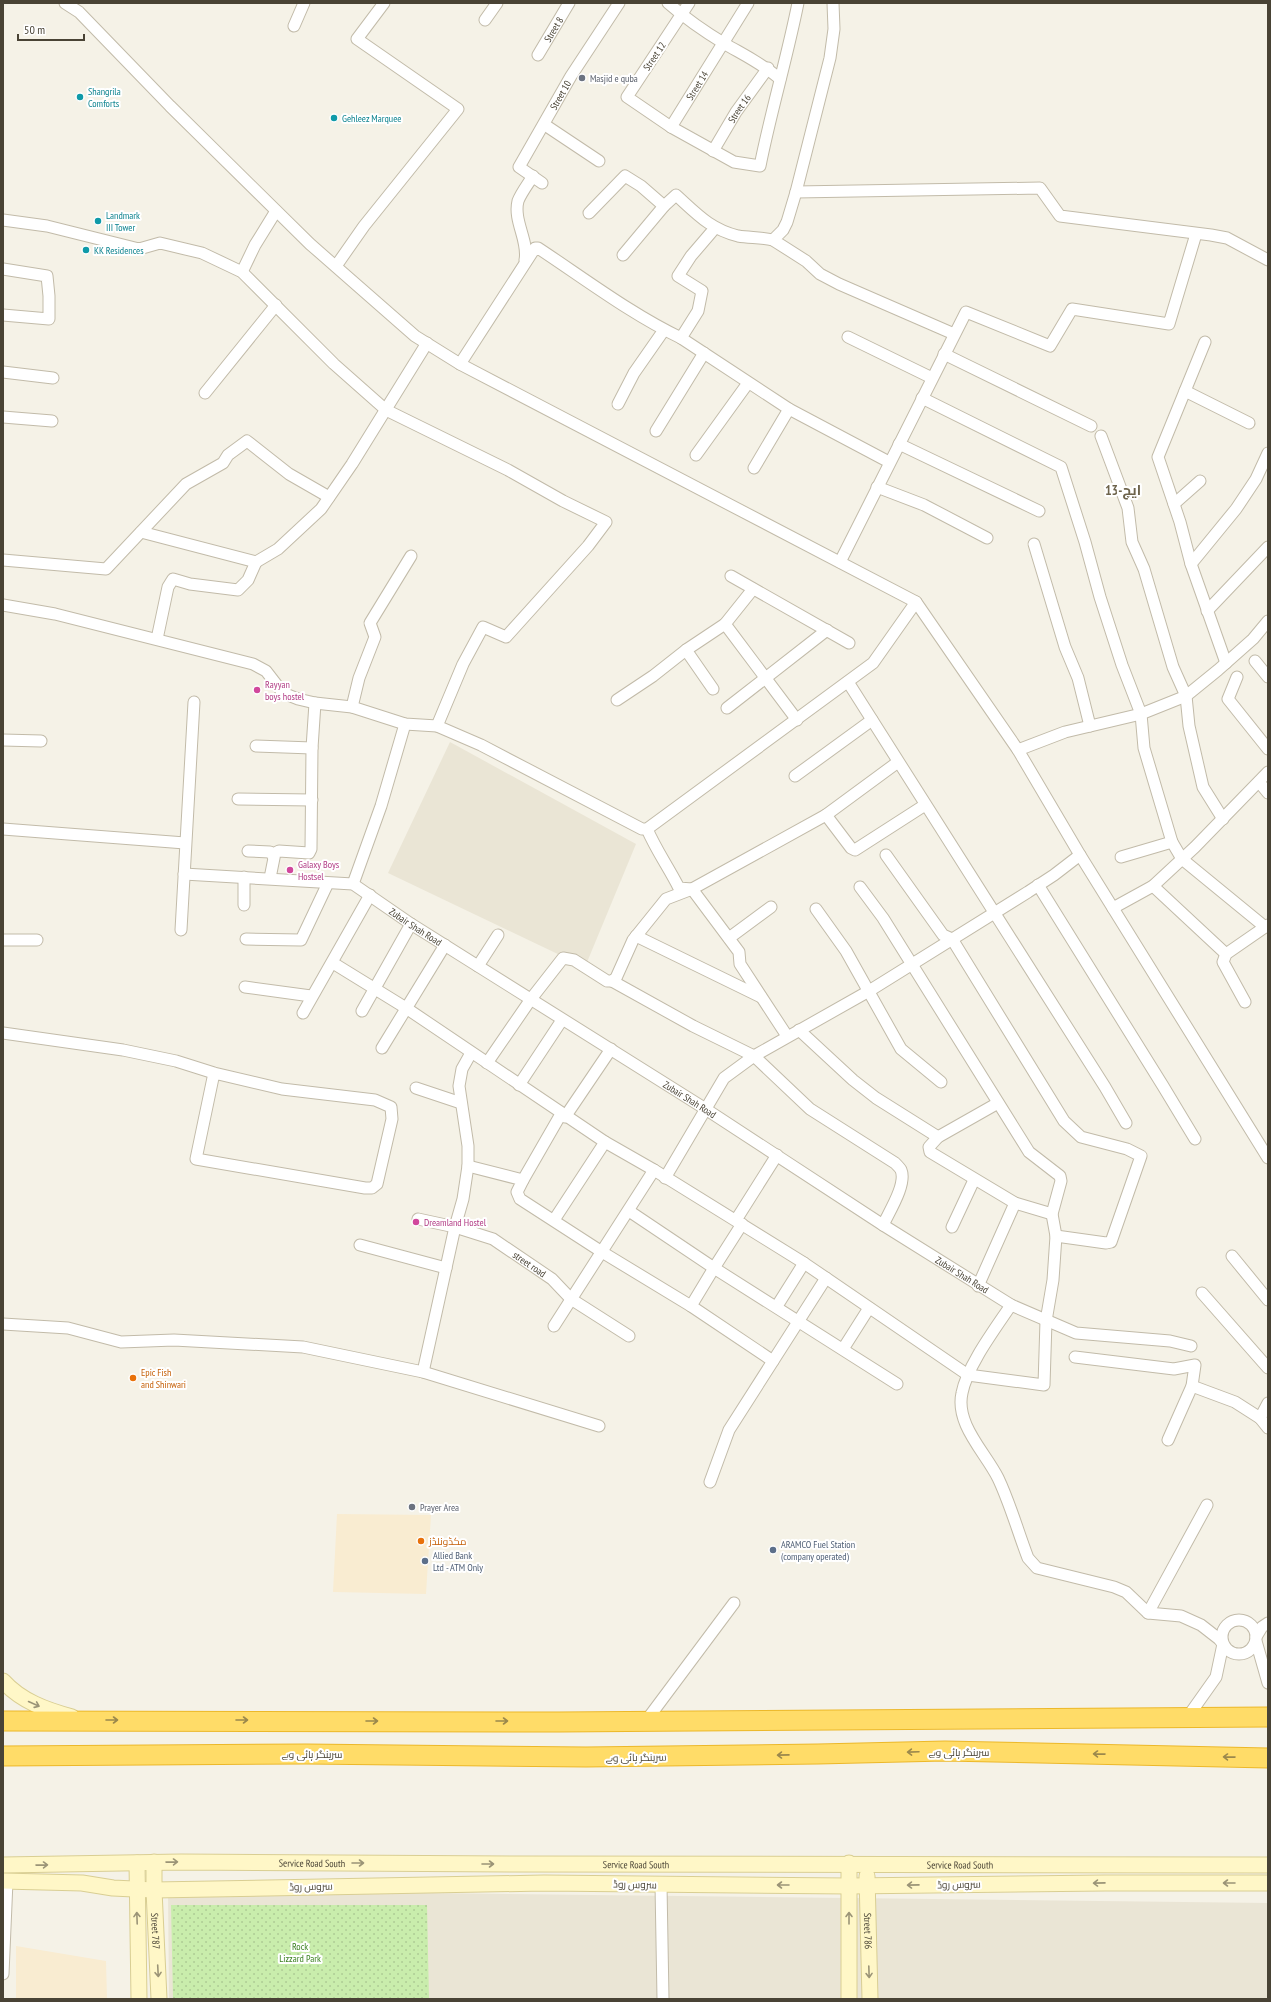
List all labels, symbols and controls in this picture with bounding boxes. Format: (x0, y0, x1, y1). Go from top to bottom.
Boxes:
street label: Street 8 (541, 14, 566, 45)
scale bar (18, 16, 84, 42)
text: 50 m (24, 22, 45, 37)
street label: Street 12 (640, 39, 669, 73)
street label: Street 14 (683, 68, 711, 103)
place label: Masjid e quba (590, 72, 638, 85)
marker: Masjid e quba (577, 73, 587, 83)
street label: Street 10 (547, 78, 574, 112)
place label: Shangrila Comforts (88, 85, 121, 110)
street label: Street 16 (725, 91, 754, 125)
marker: Shangrila Comforts (75, 92, 85, 102)
place label: Gehleez Marquee (342, 112, 401, 125)
marker: Gehleez Marquee (329, 113, 339, 123)
place label: Landmark III Tower (106, 209, 140, 234)
marker: Landmark III Tower (93, 216, 103, 226)
place label: KK Residences (94, 244, 144, 257)
marker: KK Residences (81, 245, 91, 255)
district label: ایچ-13 (1105, 481, 1141, 500)
place label: Rayyan boys hostel (265, 678, 305, 703)
marker: Rayyan boys hostel (252, 685, 262, 695)
place label: Galaxy Boys Hostsel (298, 858, 340, 883)
marker: Galaxy Boys Hostsel (285, 865, 295, 875)
street label: Zubair Shah Road (387, 905, 444, 949)
street label: Zubair Shah Road (661, 1078, 719, 1121)
place label: Dreamland Hostel (424, 1216, 487, 1229)
marker: Dreamland Hostel (411, 1217, 421, 1227)
street label: street road (510, 1248, 549, 1280)
street label: Zubair Shah Road (933, 1253, 991, 1296)
place label: Epic Fish and Shinwari (141, 1366, 186, 1391)
marker: Epic Fish and Shinwari (128, 1373, 138, 1383)
place label: Prayer Area (420, 1501, 459, 1514)
marker: Prayer Area (407, 1502, 417, 1512)
place label: مکڈونلڈز (428, 1535, 467, 1548)
marker: مکڈونلڈز (416, 1536, 426, 1546)
place label: ARAMCO Fuel Station (company operated) (781, 1538, 855, 1563)
marker: ARAMCO Fuel Station (company operated) (768, 1545, 778, 1555)
place label: Allied Bank Ltd - ATM Only (433, 1549, 483, 1574)
marker: Allied Bank Ltd - ATM Only (420, 1556, 430, 1566)
one-way arrow (28, 1700, 40, 1708)
one-way arrow (105, 1716, 118, 1724)
one-way arrow (235, 1716, 248, 1724)
one-way arrow (365, 1717, 378, 1725)
one-way arrow (495, 1717, 508, 1725)
street label: سرینگر ہائی وے (929, 1746, 989, 1759)
street label: سرینگر ہائی وے (282, 1748, 342, 1761)
one-way arrow (907, 1748, 920, 1755)
street label: سرینگر ہائی وے (605, 1750, 667, 1765)
one-way arrow (1093, 1750, 1106, 1758)
one-way arrow (777, 1751, 790, 1759)
one-way arrow (1223, 1753, 1236, 1761)
street label: Service Road South (279, 1857, 345, 1870)
one-way arrow (165, 1858, 178, 1866)
street label: Service Road South (603, 1858, 669, 1871)
one-way arrow (351, 1859, 364, 1867)
street label: Service Road South (927, 1859, 993, 1872)
one-way arrow (481, 1860, 494, 1868)
one-way arrow (35, 1861, 48, 1868)
street label: سروس روڈ (613, 1878, 657, 1891)
street label: سروس روڈ (937, 1878, 981, 1891)
one-way arrow (1093, 1879, 1106, 1887)
one-way arrow (1223, 1879, 1236, 1887)
street label: سروس روڈ (289, 1880, 333, 1893)
one-way arrow (777, 1881, 790, 1889)
one-way arrow (907, 1881, 920, 1889)
one-way arrow (133, 1912, 141, 1925)
one-way arrow (845, 1912, 853, 1925)
street label: Street 787 (148, 1913, 163, 1949)
street label: Street 786 (861, 1913, 875, 1950)
park label: Rock Lizzard Park (279, 1940, 321, 1965)
one-way arrow (154, 1964, 162, 1977)
one-way arrow (865, 1965, 873, 1978)

